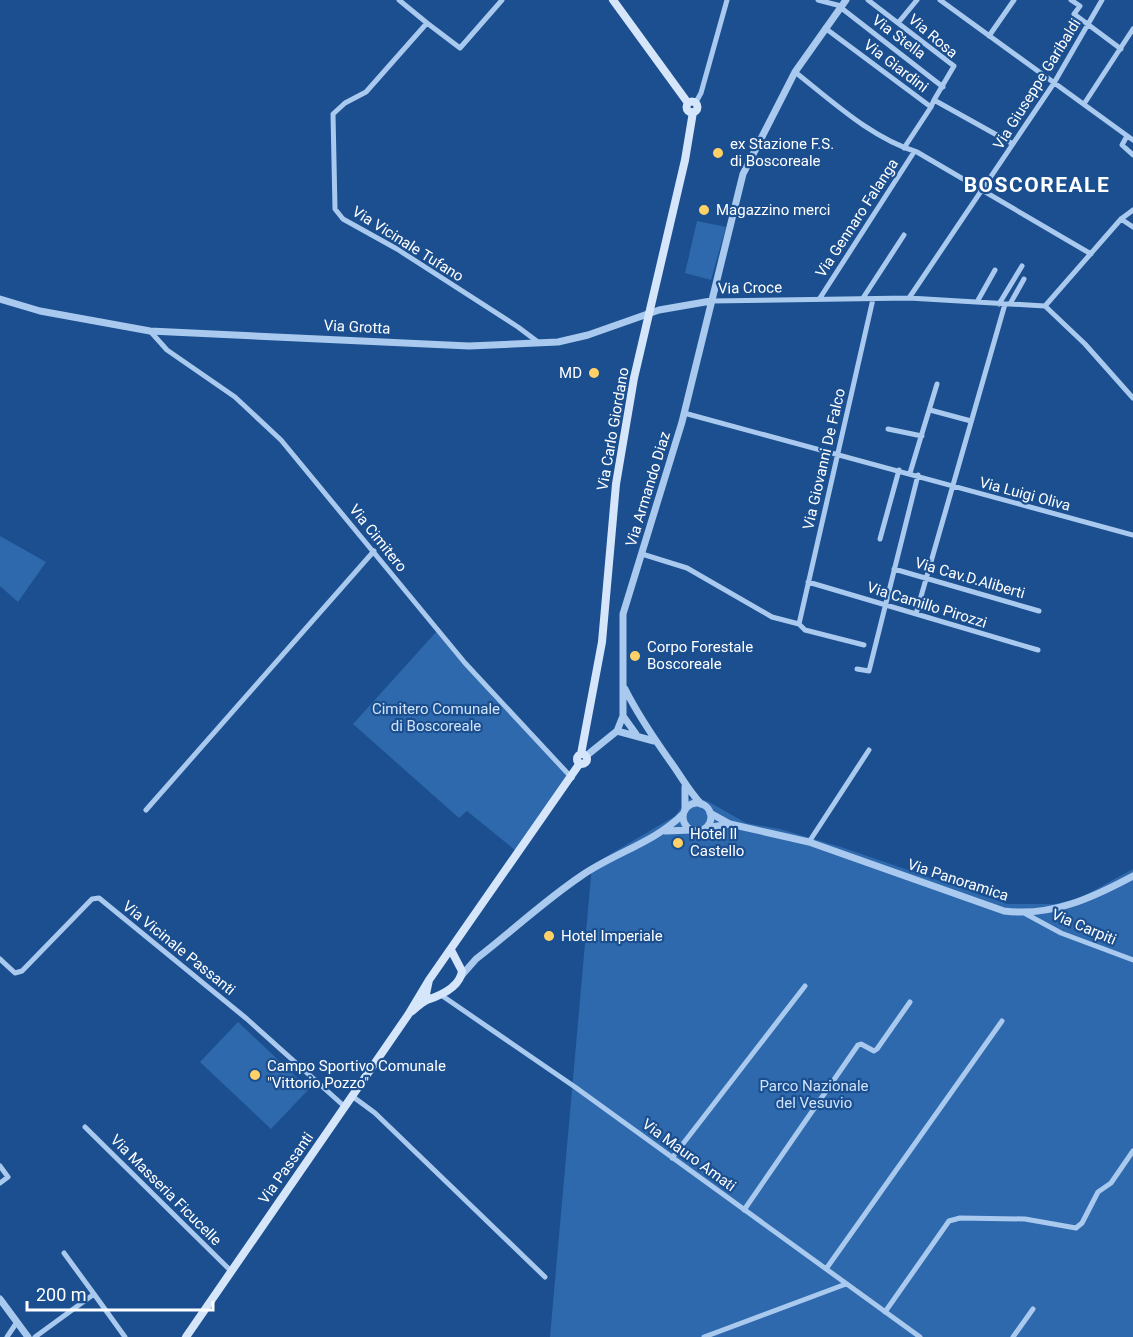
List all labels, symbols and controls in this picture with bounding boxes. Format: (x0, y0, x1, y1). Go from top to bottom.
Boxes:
street label: Via Rosa (905, 10, 961, 62)
street label: Via Stella (869, 11, 929, 63)
street label: Via Giuseppe Garibaldi (989, 15, 1085, 153)
street label: Via Giardini (860, 36, 932, 96)
place label: ex Stazione F.S. di Boscoreale (730, 135, 834, 170)
marker: ex Stazione F.S. di Boscoreale (711, 146, 725, 160)
street label: Via Gennaro Falanga (812, 155, 902, 281)
district label: BOSCOREALE (964, 173, 1110, 197)
place label: Magazzino merci (716, 201, 830, 219)
street label: Via Vicinale Tufano (349, 202, 467, 286)
marker: Magazzino merci (697, 203, 711, 217)
street label: Via Croce (718, 278, 782, 298)
street label: Via Grotta (323, 316, 391, 338)
place label: MD (559, 364, 582, 382)
marker: MD (587, 366, 601, 380)
street label: Via Carlo Giordano (593, 366, 633, 492)
street label: Via Giovanni De Falco (799, 387, 849, 531)
street label: Via Armando Diaz (622, 429, 674, 549)
street label: Via Luigi Oliva (978, 473, 1072, 515)
street label: Via Cimitero (345, 501, 411, 575)
street label: Via Cav.D.Aliberti (913, 554, 1027, 602)
street label: Via Camillo Pirozzi (865, 578, 989, 632)
place label: Corpo Forestale Boscoreale (647, 638, 753, 673)
marker: Corpo Forestale Boscoreale (628, 649, 642, 663)
park label: Cimitero Comunale di Boscoreale (372, 700, 500, 735)
place label: Hotel Il Castello (690, 825, 744, 860)
marker: Hotel Il Castello (671, 836, 685, 850)
street label: Via Panoramica (905, 855, 1011, 905)
street label: Via Vicinale Passanti (119, 897, 239, 999)
street label: Via Carpiti (1049, 905, 1119, 949)
place label: Hotel Imperiale (561, 927, 663, 945)
marker: Hotel Imperiale (542, 929, 556, 943)
place label: Campo Sportivo Comunale "Vittorio Pozzo" (267, 1057, 446, 1092)
marker: Campo Sportivo Comunale "Vittorio Pozzo" (248, 1068, 262, 1082)
park label: Parco Nazionale del Vesuvio (759, 1077, 869, 1112)
street label: Via Mauro Amati (639, 1115, 739, 1195)
street label: Via Passanti (255, 1129, 317, 1207)
street label: Via Masseria Ficucelle (107, 1131, 225, 1249)
scale bar (27, 1274, 213, 1312)
text: 200 m (36, 1284, 87, 1305)

